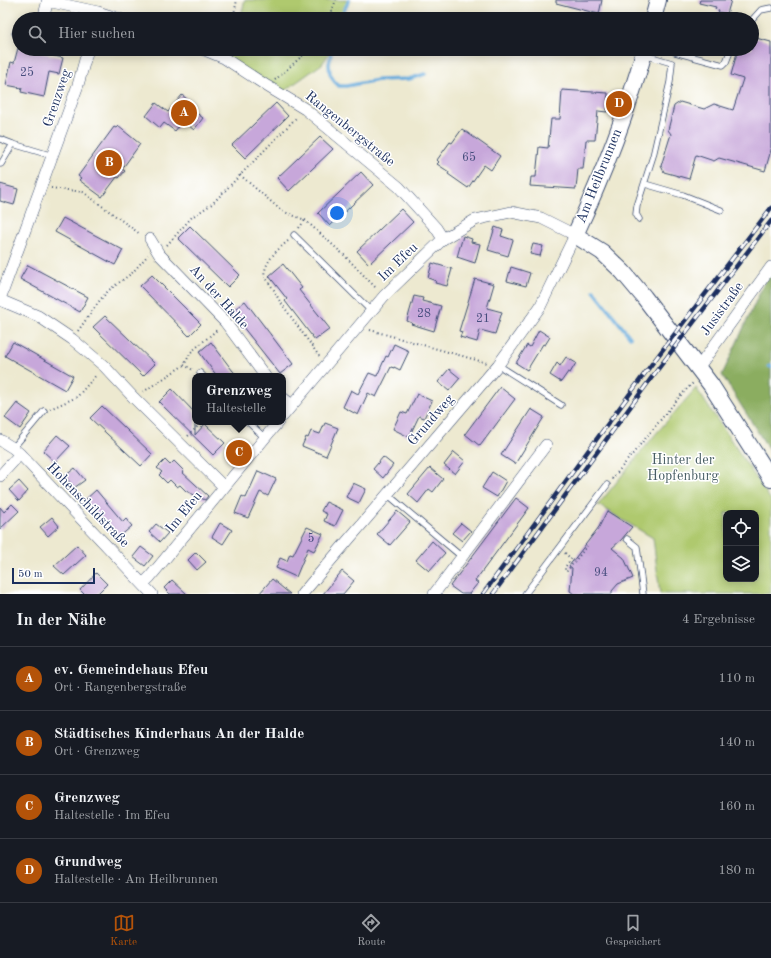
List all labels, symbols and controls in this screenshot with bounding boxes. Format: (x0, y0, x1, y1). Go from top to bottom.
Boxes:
search box (12, 12, 759, 56)
icon: search (26, 23, 48, 45)
text: Hier suchen (58, 27, 135, 42)
house number: 25 (20, 66, 34, 79)
street label: Grenzweg (41, 67, 74, 129)
street label: Rangenbergstraße (303, 89, 397, 169)
pin: D (606, 89, 632, 119)
pin: A (171, 98, 197, 128)
street label: Am Heilbrunnen (574, 126, 624, 225)
pin: B (96, 148, 122, 178)
house number: 65 (462, 151, 476, 164)
your location (327, 203, 347, 223)
street label: Im Efeu (376, 240, 421, 284)
street label: An der Halde (187, 262, 251, 332)
street label: Jusistraße (698, 280, 746, 338)
house number: 28 (417, 308, 431, 320)
house number: 21 (476, 313, 490, 325)
popup (192, 373, 286, 425)
text: Grenzweg (206, 384, 272, 399)
street label: Grundweg (405, 392, 457, 448)
text: Haltestelle (206, 402, 266, 415)
pin: C (226, 438, 252, 468)
park label: Hinter der Hopfenburg (647, 453, 719, 483)
street label: Hohenschildstraße (44, 460, 132, 550)
street label: Im Efeu (163, 488, 205, 535)
map controls (723, 510, 759, 582)
button: locate (723, 510, 759, 546)
house number: 5 (308, 532, 315, 545)
button: layers (723, 546, 759, 582)
scale bar (12, 566, 95, 585)
house number: 94 (594, 567, 608, 579)
text: 50 m (18, 569, 43, 580)
text: In der Nähe (16, 612, 106, 629)
text: 4 Ergebnisse (682, 613, 755, 626)
text: ev. Gemeindehaus Efeu (54, 663, 208, 678)
text: A (24, 672, 34, 685)
text: 110 m (718, 672, 755, 685)
text: Ort · Rangenbergstraße (54, 681, 186, 694)
text: Städtisches Kinderhaus An der Halde (54, 727, 304, 742)
text: B (24, 736, 34, 749)
text: 140 m (718, 736, 755, 749)
text: Ort · Grenzweg (54, 745, 140, 758)
text: Grenzweg (54, 791, 120, 806)
text: C (25, 800, 33, 813)
text: 160 m (718, 800, 755, 813)
text: Haltestelle · Im Efeu (54, 809, 170, 822)
text: Grundweg (54, 855, 122, 870)
text: D (24, 864, 34, 877)
text: 180 m (718, 864, 755, 877)
text: Haltestelle · Am Heilbrunnen (54, 873, 218, 886)
tab: Karte (110, 912, 137, 950)
tab: Route (357, 912, 385, 950)
tab: Gespeichert (605, 912, 661, 950)

